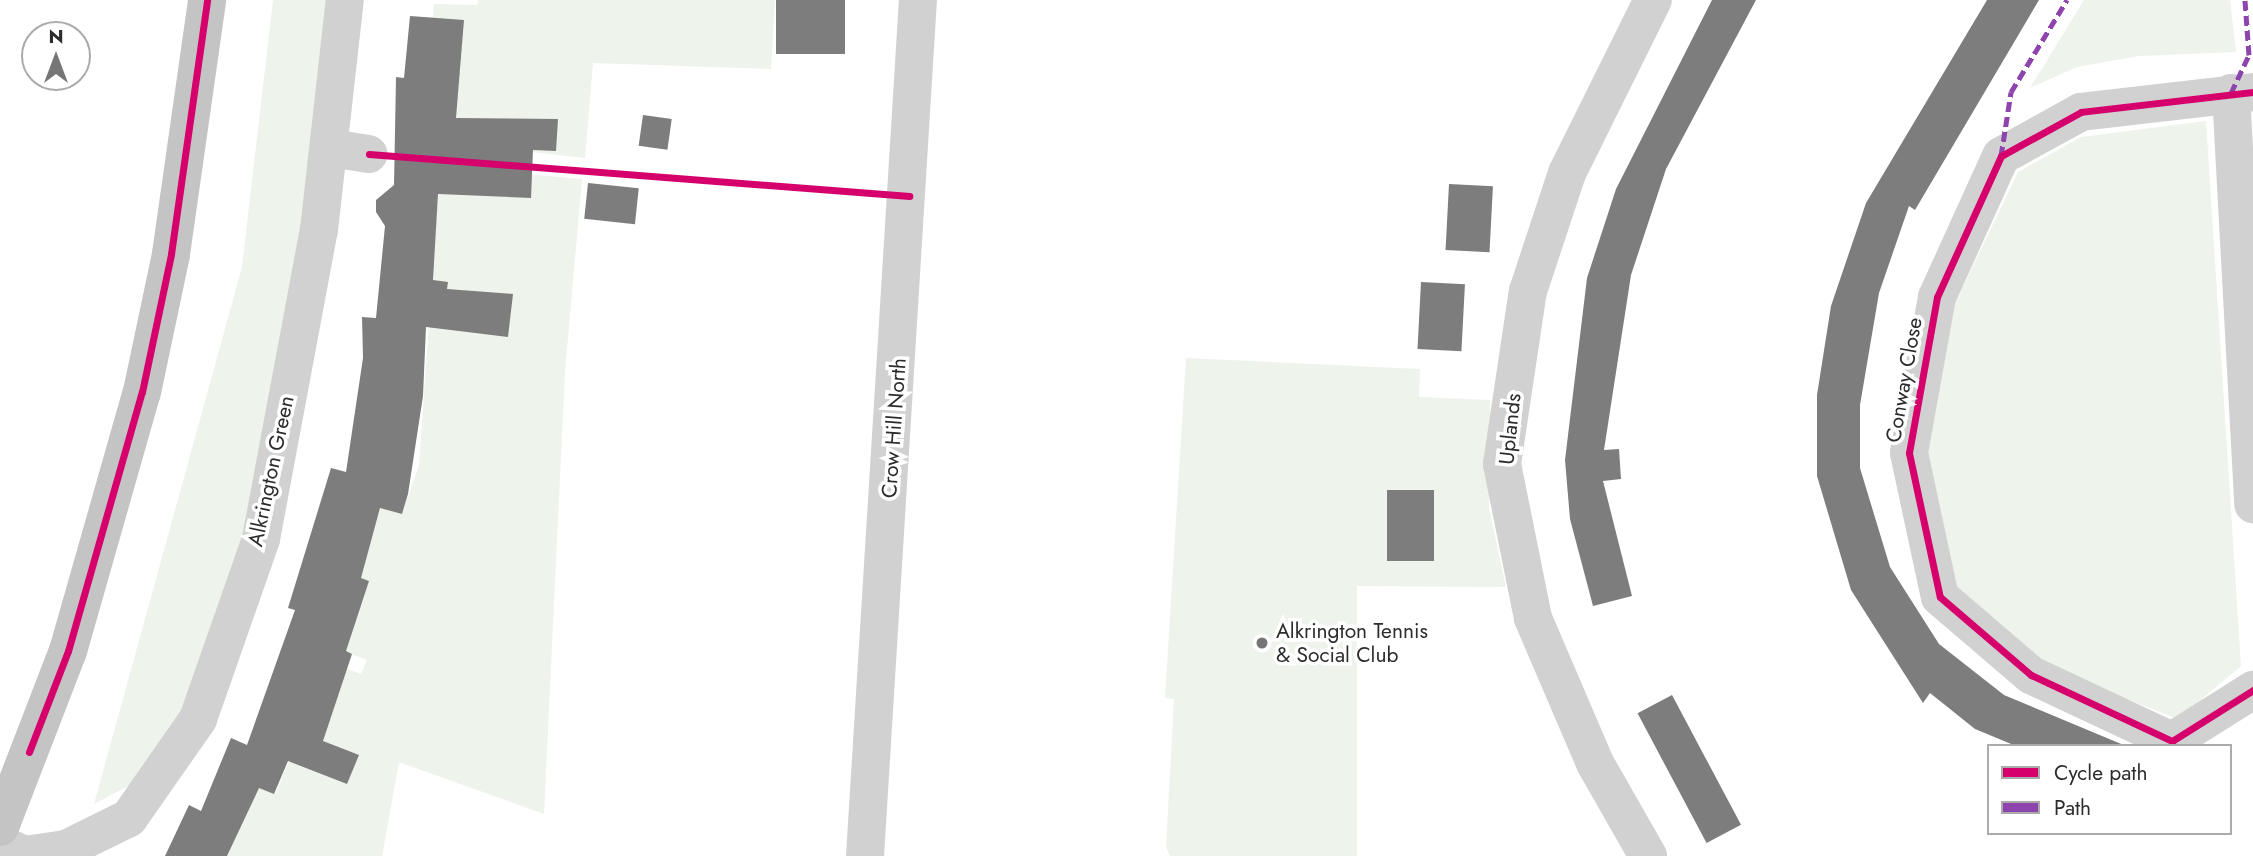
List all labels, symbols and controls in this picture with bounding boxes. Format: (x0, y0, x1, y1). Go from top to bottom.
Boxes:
north arrow (21, 21, 91, 91)
text: N (48, 23, 64, 50)
street label: Conway Close (1881, 316, 1927, 444)
street label: Crow Hill North (877, 357, 911, 499)
street label: Uplands (1494, 392, 1526, 466)
street label: Alkrington Green (243, 393, 299, 549)
place label: Alkrington Tennis & Social Club (1276, 618, 1428, 668)
marker: Alkrington Tennis & Social Club (1254, 635, 1270, 651)
legend (1987, 744, 2232, 835)
text: Cycle path (2054, 758, 2147, 788)
text: Path (2054, 793, 2091, 823)

